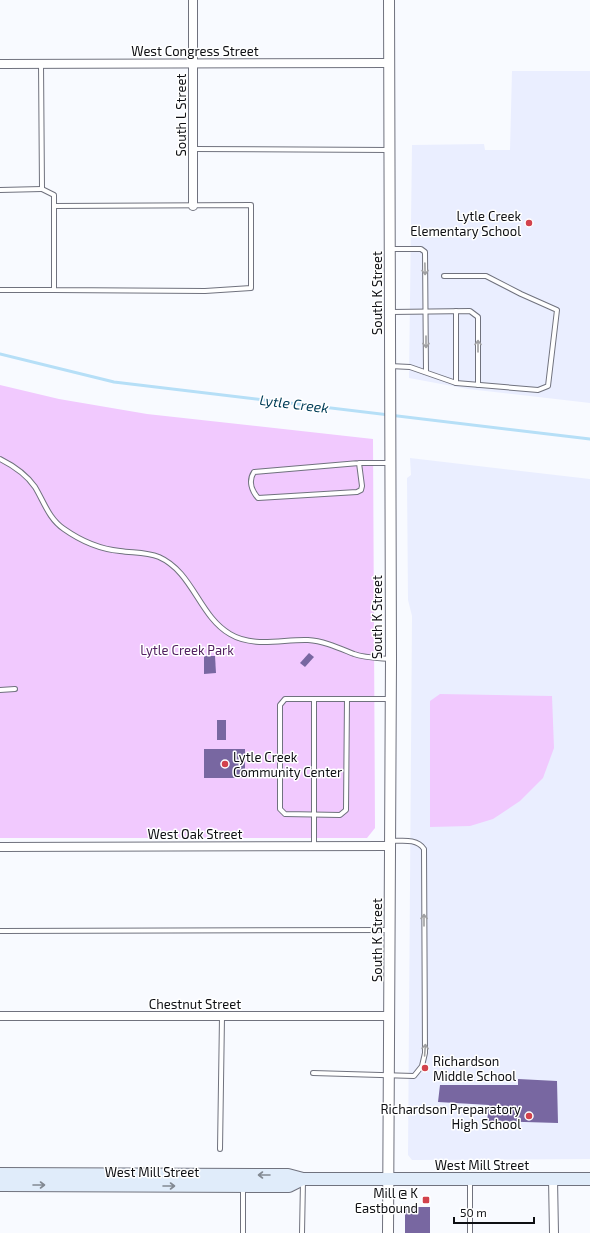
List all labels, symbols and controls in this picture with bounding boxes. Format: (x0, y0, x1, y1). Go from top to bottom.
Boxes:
street label: West Congress Street (131, 43, 259, 59)
street label: South L Street (173, 74, 189, 156)
place label: Lytle Creek Elementary School (410, 208, 521, 239)
marker: Lytle Creek Elementary School (524, 218, 534, 228)
street label: South K Street (369, 251, 385, 335)
one-way arrow (421, 262, 429, 275)
one-way arrow (422, 335, 430, 348)
one-way arrow (474, 340, 482, 353)
water label: Lytle Creek (259, 391, 330, 416)
street label: South K Street (369, 575, 385, 659)
park label: Lytle Creek Park (140, 642, 234, 658)
place label: Lytle Creek Community Center (233, 749, 342, 780)
marker: Lytle Creek Community Center (220, 759, 230, 769)
street label: West Oak Street (148, 826, 242, 842)
street label: South K Street (369, 898, 385, 982)
one-way arrow (420, 914, 428, 927)
street label: Chestnut Street (149, 996, 241, 1012)
one-way arrow (421, 1044, 428, 1057)
place label: Richardson Middle School (433, 1053, 516, 1084)
marker: Richardson Middle School (420, 1063, 430, 1073)
place label: Richardson Preparatory High School (381, 1101, 521, 1132)
marker: Richardson Preparatory High School (524, 1111, 534, 1121)
street label: West Mill Street (435, 1157, 529, 1173)
street label: West Mill Street (105, 1164, 199, 1180)
one-way arrow (258, 1171, 271, 1179)
one-way arrow (32, 1181, 45, 1189)
one-way arrow (162, 1182, 175, 1190)
place label: Mill @ K Eastbound (355, 1185, 418, 1216)
marker: Mill @ K Eastbound (421, 1195, 431, 1205)
scale bar (454, 1199, 534, 1225)
text: 50 m (460, 1205, 487, 1219)

